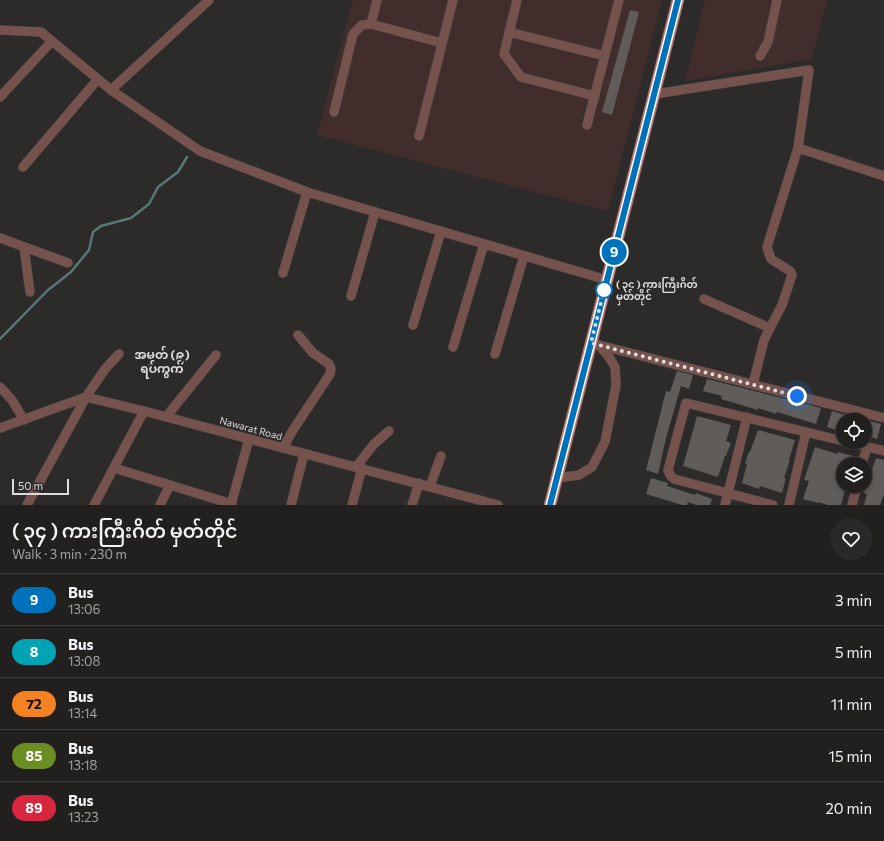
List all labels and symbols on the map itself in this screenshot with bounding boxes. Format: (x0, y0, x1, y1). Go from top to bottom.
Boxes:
line badge: 9 (601, 239, 627, 265)
place label: ( ၃၄ ) ကားကြီးဂိတ် မှတ်တိုင် (616, 277, 698, 306)
marker: ( ၃၄ ) ကားကြီးဂိတ် မှတ်တိုင် (595, 281, 613, 299)
district label: အမှတ် (၉) ရပ်ကွက် (134, 345, 190, 379)
your location (787, 386, 807, 406)
street label: Nawarat Road (218, 414, 284, 442)
scale bar (12, 477, 69, 496)

